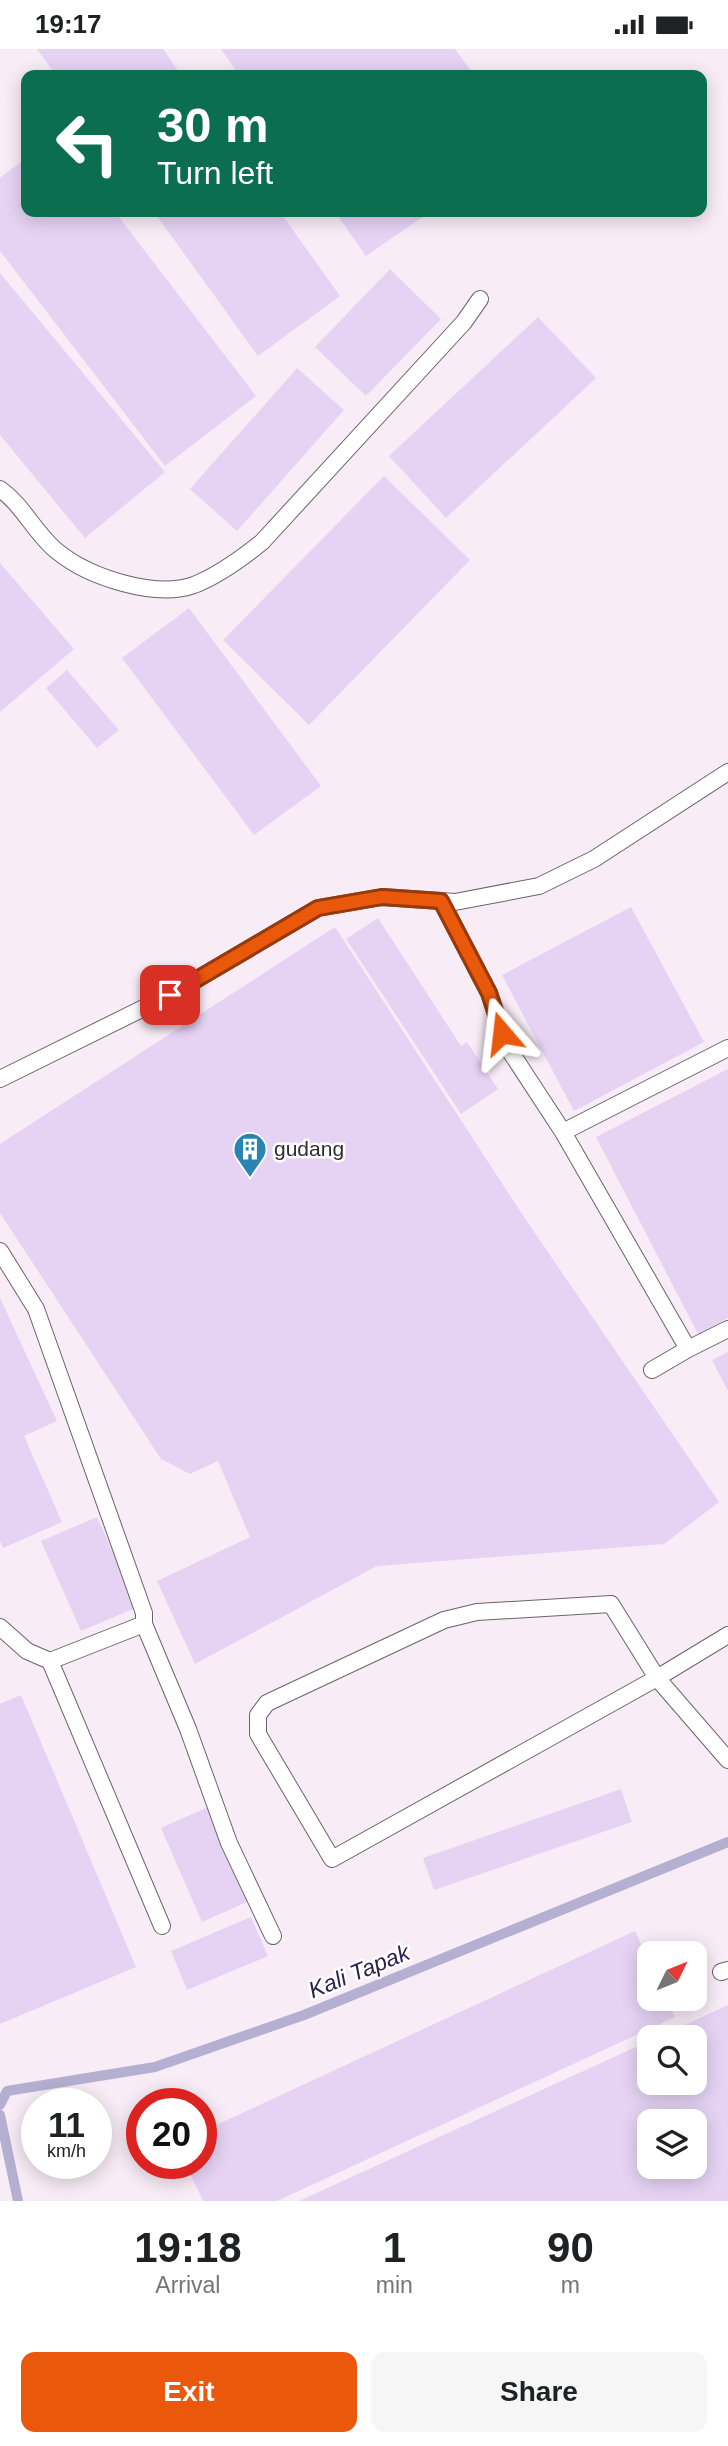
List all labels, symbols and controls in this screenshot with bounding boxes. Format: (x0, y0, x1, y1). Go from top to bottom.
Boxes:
text: 19:17 (35, 9, 102, 39)
icon: left (42, 98, 133, 189)
text: 30 m (157, 98, 269, 152)
text: Turn left (157, 155, 273, 191)
pin (140, 965, 200, 1025)
icon: arrive (151, 976, 189, 1014)
position arrow (465, 996, 539, 1070)
building icon: gudang (231, 1130, 269, 1179)
place label: gudang (274, 1137, 344, 1160)
water label: Kali Tapak (305, 1938, 415, 2003)
north arrow (637, 1941, 707, 2011)
map controls (637, 1941, 707, 2179)
button: search (637, 2025, 707, 2095)
speed limit sign: 20 (126, 2088, 217, 2179)
text: 11 (48, 2105, 85, 2144)
button: layers (637, 2109, 707, 2179)
text: km/h (47, 2141, 86, 2161)
text: 19:18 (134, 2224, 242, 2271)
text: 1 (383, 2224, 406, 2271)
text: 90 (547, 2224, 594, 2271)
text: Arrival (155, 2272, 220, 2298)
text: min (376, 2272, 413, 2298)
text: m (561, 2272, 580, 2298)
button: Exit (21, 2352, 357, 2432)
button: Share (371, 2352, 707, 2432)

